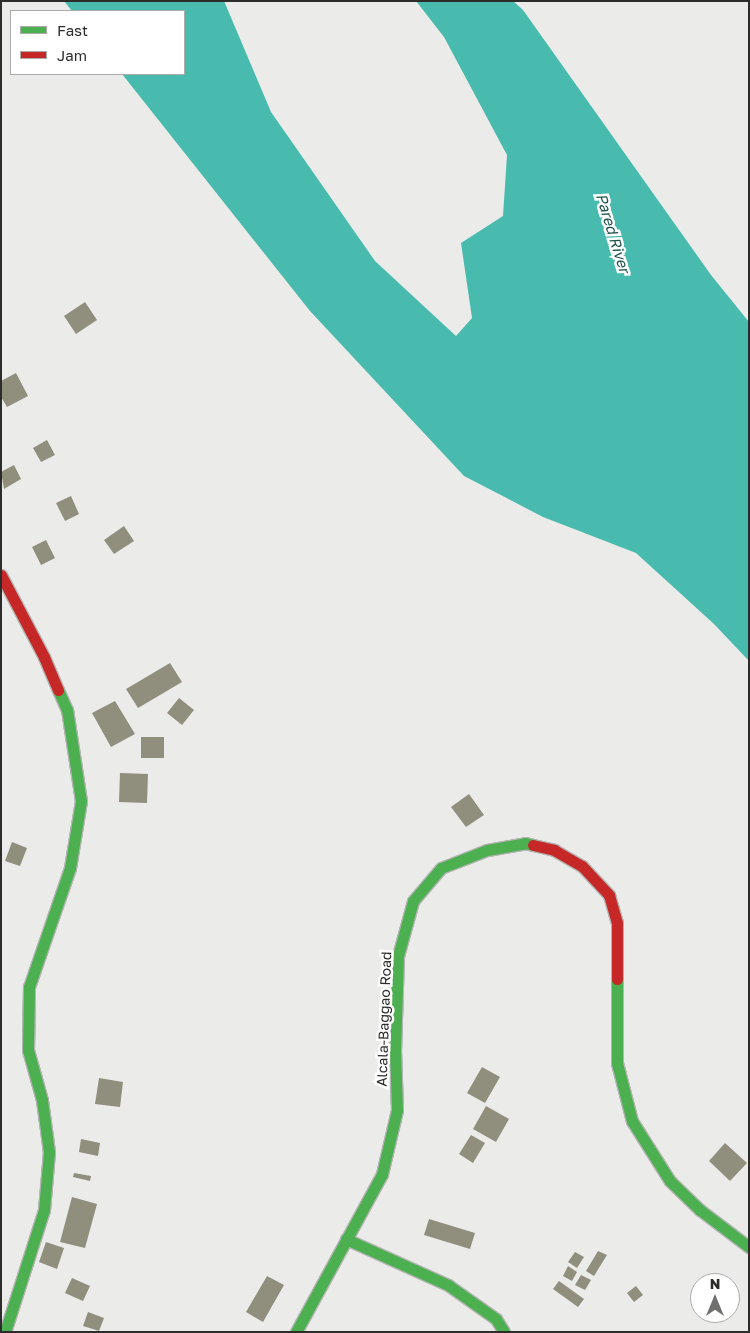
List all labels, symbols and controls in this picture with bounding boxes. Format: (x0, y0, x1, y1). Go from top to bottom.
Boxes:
legend (10, 10, 185, 75)
text: Fast (57, 21, 88, 39)
text: Jam (57, 46, 87, 64)
water label: Pared River (592, 191, 634, 275)
street label: Alcala-Baggao Road (373, 951, 395, 1087)
north arrow (690, 1273, 740, 1323)
text: N (710, 1275, 720, 1292)

